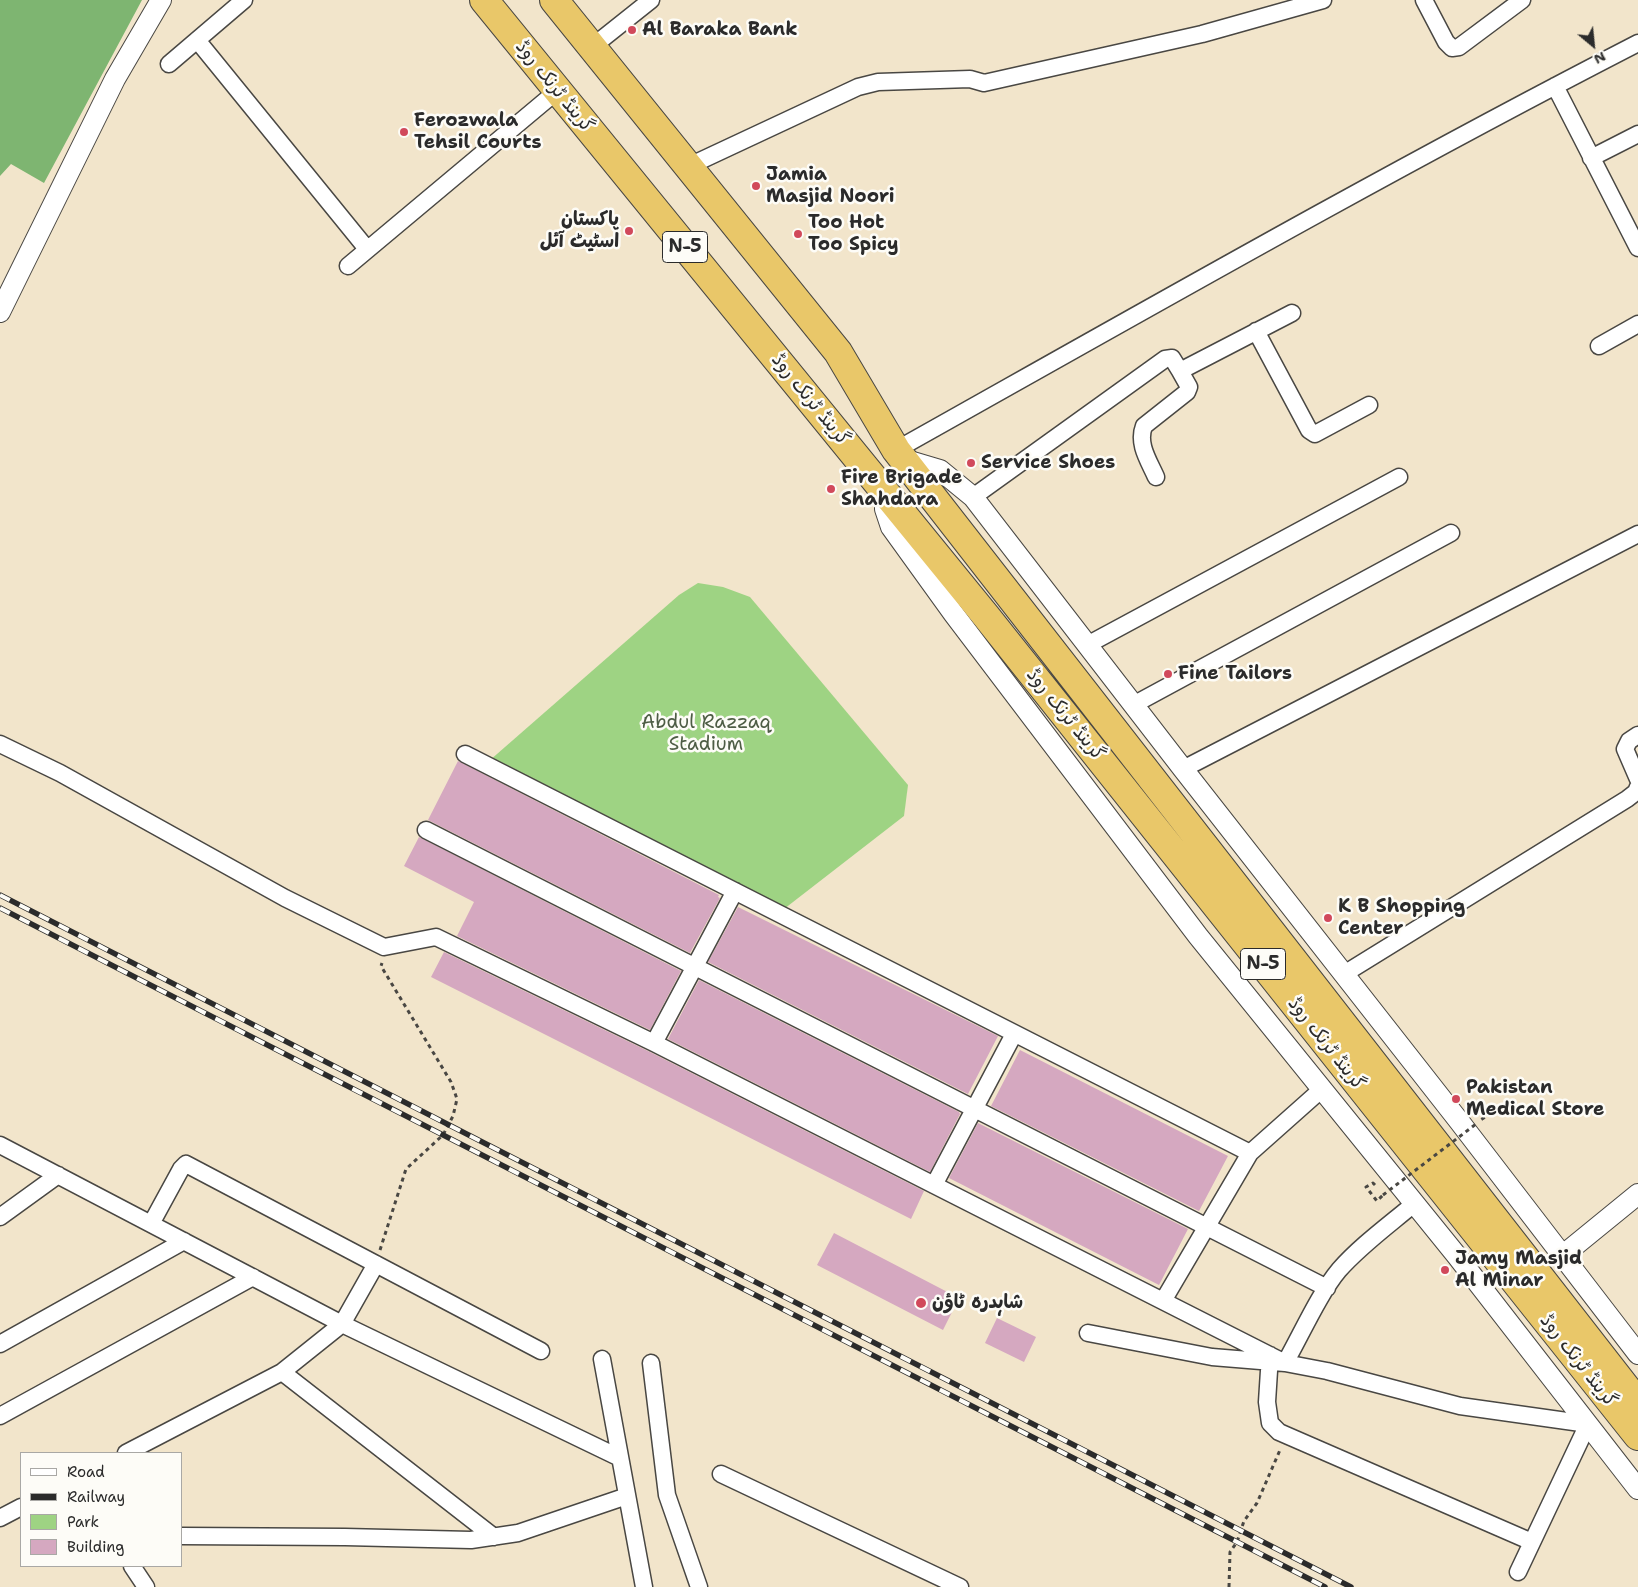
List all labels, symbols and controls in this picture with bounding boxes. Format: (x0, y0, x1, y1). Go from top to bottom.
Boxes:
place label: Al Baraka Bank (642, 19, 798, 41)
north arrow (1568, 20, 1618, 70)
marker: Al Baraka Bank (626, 24, 638, 36)
street label: گرینڈ ٹرنک روڈ (510, 36, 598, 138)
text: N (1591, 48, 1609, 69)
place label: Ferozwala Tehsil Courts (414, 110, 542, 154)
marker: Ferozwala Tehsil Courts (398, 126, 410, 138)
place label: Jamia Masjid Noori (766, 164, 895, 208)
marker: Jamia Masjid Noori (750, 180, 762, 192)
place label: پاکستان اسٹیٹ آئل (540, 209, 619, 253)
place label: Too Hot Too Spicy (808, 212, 899, 256)
marker: پاکستان اسٹیٹ آئل (623, 225, 635, 237)
marker: Too Hot Too Spicy (792, 228, 804, 240)
road number: N-5 (662, 232, 708, 262)
street label: گرینڈ ٹرنک روڈ (766, 349, 854, 451)
place label: Service Shoes (981, 452, 1115, 474)
marker: Service Shoes (965, 457, 977, 469)
place label: Fire Brigade Shahdara (841, 467, 962, 511)
marker: Fire Brigade Shahdara (825, 483, 837, 495)
place label: Fine Tailors (1178, 663, 1292, 685)
street label: گرینڈ ٹرنک روڈ (1021, 664, 1109, 766)
marker: Fine Tailors (1162, 668, 1174, 680)
park label: Abdul Razzaq Stadium (641, 712, 771, 756)
place label: K B Shopping Center (1338, 896, 1465, 940)
marker: K B Shopping Center (1322, 912, 1334, 924)
road number: N-5 (1240, 949, 1286, 980)
street label: گرینڈ ٹرنک روڈ (1283, 993, 1369, 1095)
place label: Pakistan Medical Store (1466, 1077, 1605, 1121)
marker: Pakistan Medical Store (1450, 1093, 1462, 1105)
place label: Jamy Masjid Al Minar (1455, 1248, 1582, 1292)
marker: Jamy Masjid Al Minar (1439, 1264, 1451, 1276)
place label: شاہدرہ ٹاؤن (932, 1292, 1023, 1314)
marker: شاہدرہ ٹاؤن (914, 1296, 928, 1310)
street label: گرینڈ ٹرنک روڈ (1535, 1310, 1621, 1412)
legend (20, 1452, 182, 1567)
text: Road (67, 1462, 105, 1482)
text: Railway (67, 1487, 125, 1507)
text: Park (67, 1512, 99, 1532)
text: Building (67, 1537, 124, 1557)

